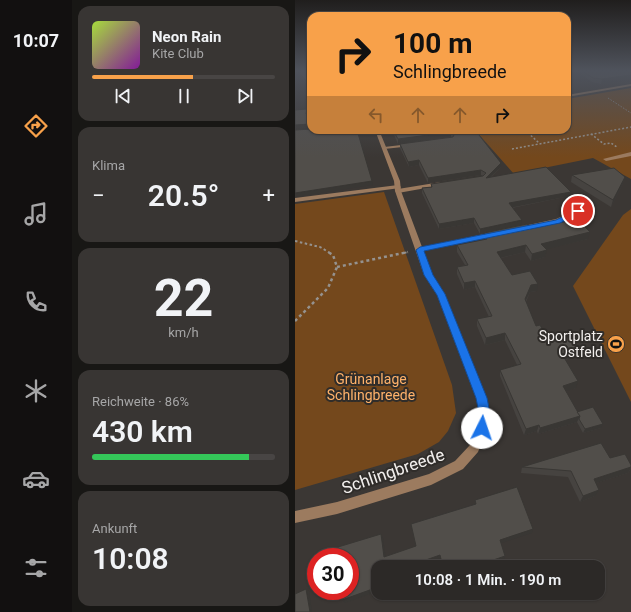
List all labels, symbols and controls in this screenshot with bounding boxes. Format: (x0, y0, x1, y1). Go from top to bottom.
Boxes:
text: 100 m (393, 27, 472, 60)
text: Neon Rain (152, 28, 221, 46)
icon: right (327, 28, 379, 80)
text: 10:07 (13, 30, 59, 51)
text: Kite Club (152, 46, 204, 61)
text: Schlingbreede (393, 61, 507, 82)
icon: previous (112, 85, 134, 107)
icon: pause (173, 85, 195, 107)
icon: next (234, 85, 256, 107)
icon: left (365, 104, 387, 126)
icon: ahead (407, 104, 429, 126)
icon: ahead (449, 104, 471, 126)
icon: right (491, 104, 513, 126)
icon: directions (22, 112, 50, 140)
text: Klima (92, 158, 125, 173)
text: 20.5° (148, 178, 219, 213)
text: − (92, 183, 105, 208)
text: + (263, 183, 275, 208)
pin (561, 194, 595, 228)
icon: music (22, 200, 50, 228)
icon: arrive (567, 200, 589, 222)
text: 22 (154, 268, 213, 329)
icon: phone (22, 288, 50, 316)
text: km/h (168, 325, 199, 340)
place label: Sportplatz Ostfeld (539, 328, 603, 360)
sports icon: Sportplatz Ostfeld (606, 334, 626, 354)
park label: Grünanlage Schlingbreede (327, 371, 415, 403)
icon: climate (22, 377, 50, 405)
text: Reichweite · 86% (92, 394, 189, 409)
position arrow (461, 407, 503, 449)
text: 430 km (92, 414, 193, 449)
street label: Schlingbreede (339, 444, 447, 498)
icon: car (22, 465, 50, 493)
text: Ankunft (92, 521, 137, 536)
text: 10:08 (92, 541, 169, 576)
speed limit sign: 30 (307, 548, 359, 600)
icon: filters (22, 554, 50, 582)
text: 10:08 · 1 Min. · 190 m (415, 571, 561, 589)

